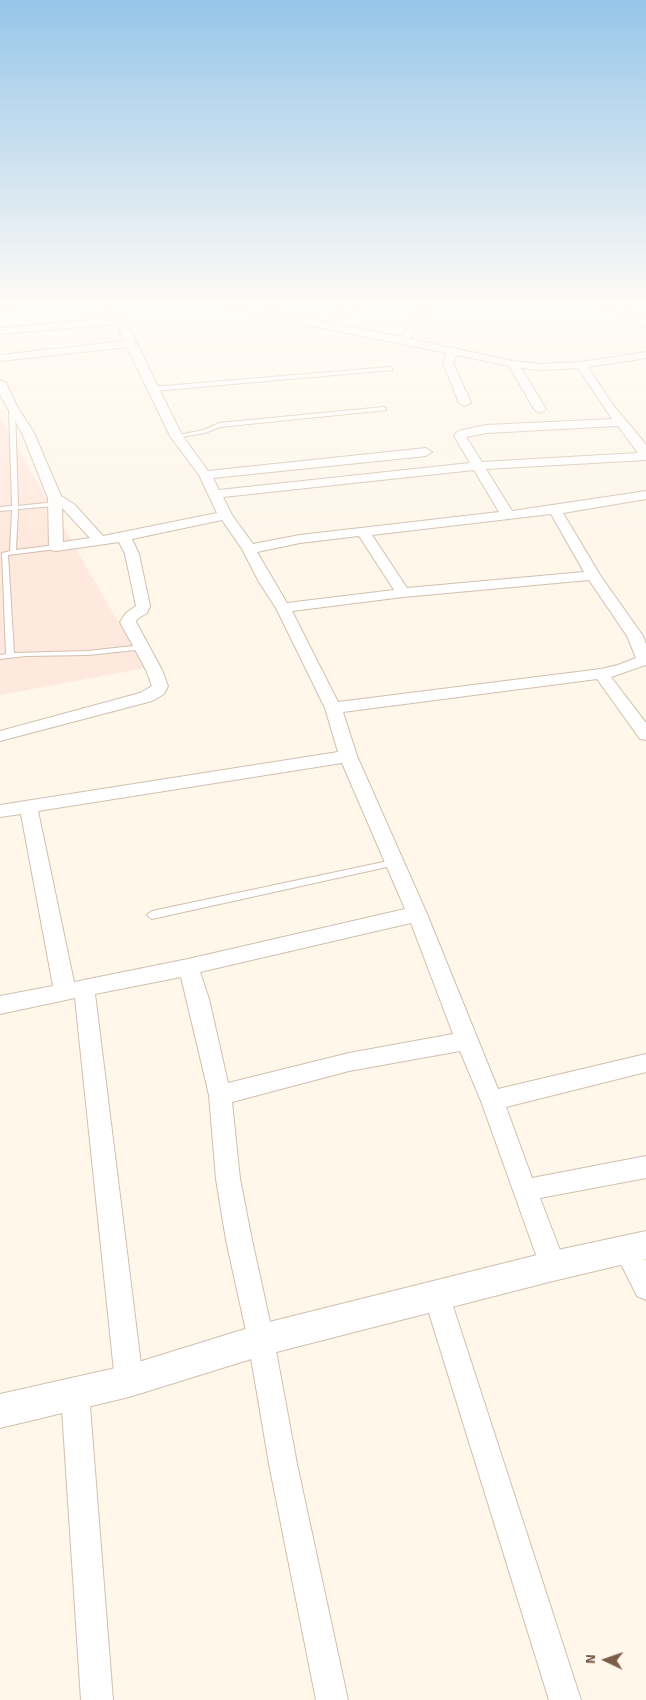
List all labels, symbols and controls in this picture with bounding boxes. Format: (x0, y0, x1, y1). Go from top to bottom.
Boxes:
north arrow (581, 1635, 631, 1685)
text: N (582, 1654, 599, 1665)

